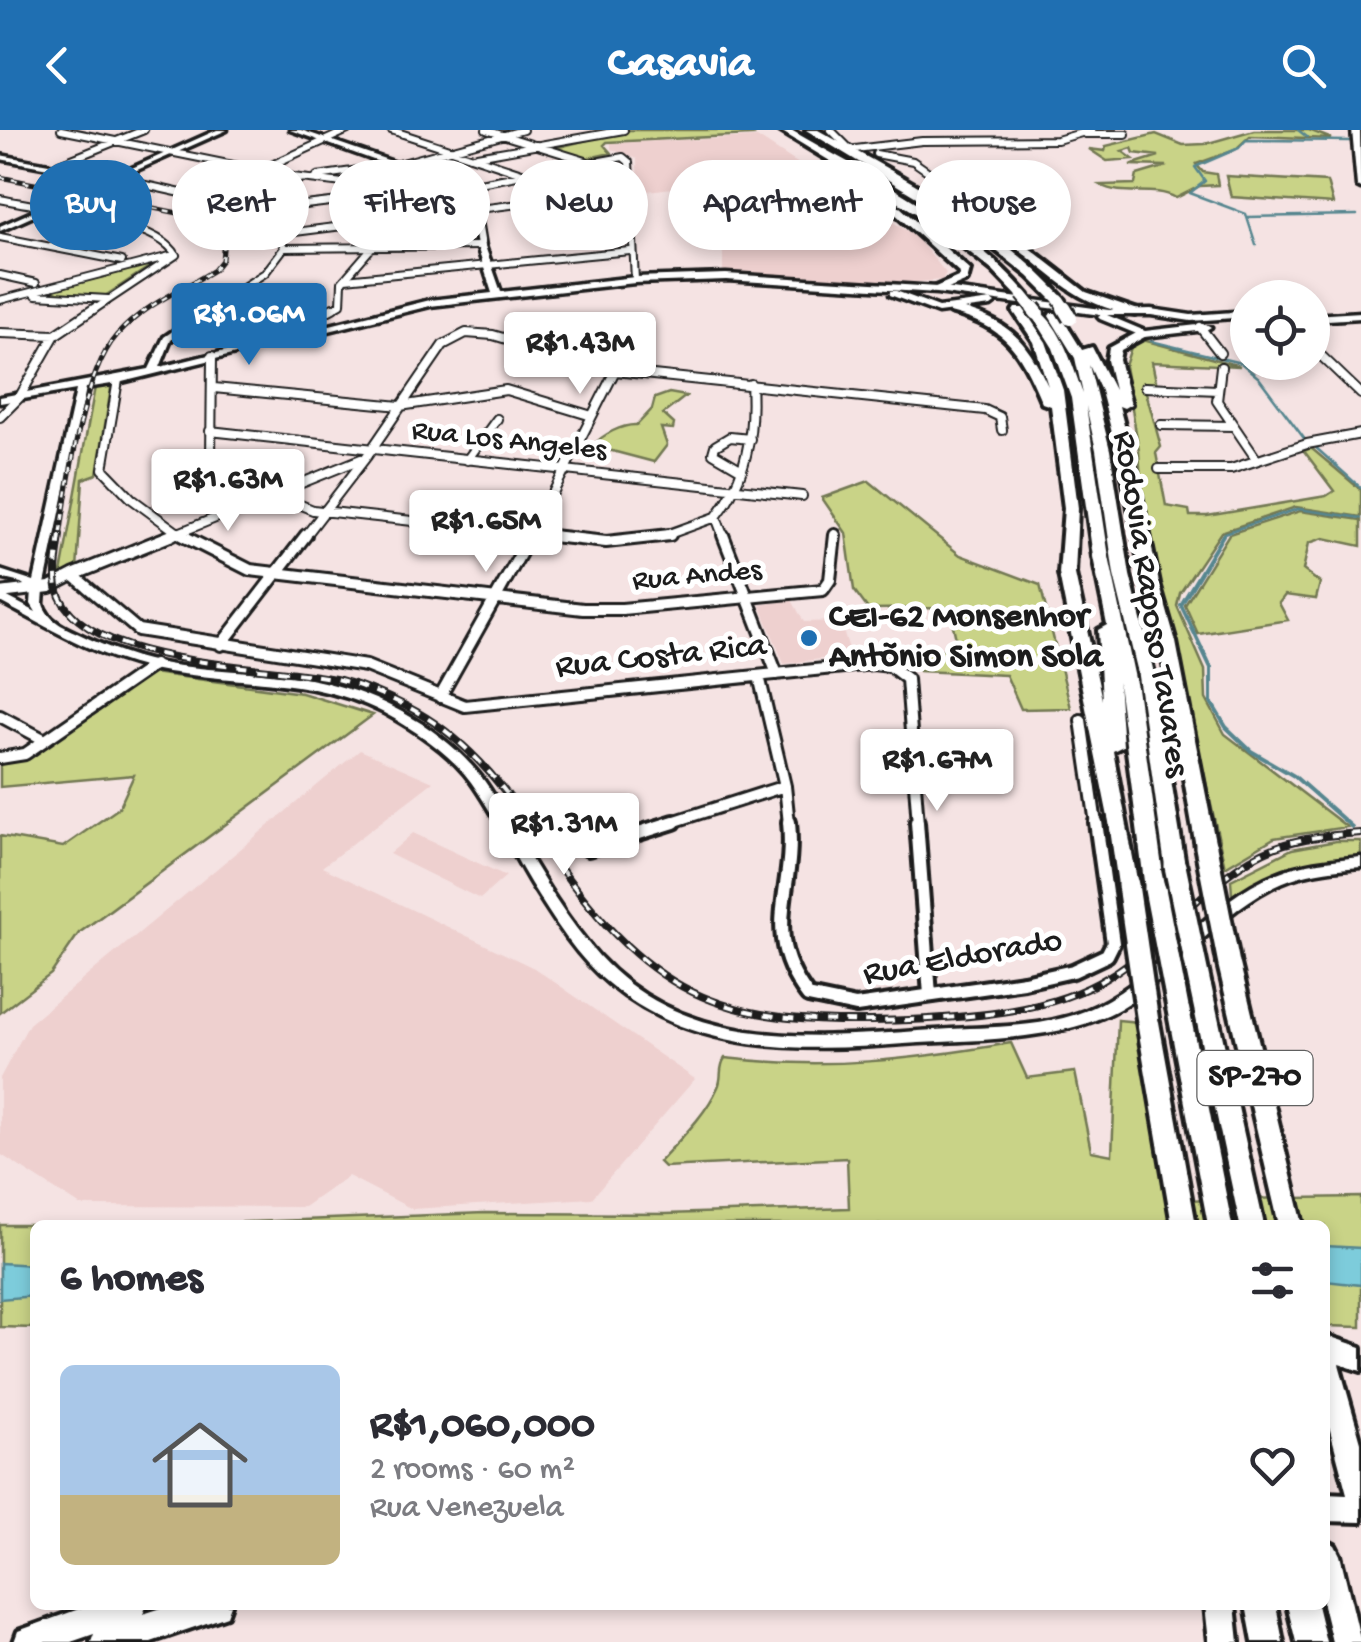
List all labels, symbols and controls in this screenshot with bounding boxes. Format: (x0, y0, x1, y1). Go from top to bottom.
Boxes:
icon: back (30, 38, 85, 93)
icon: search (1276, 38, 1331, 93)
text: Casavia (608, 39, 753, 92)
chip: Buy (30, 160, 152, 250)
chip: Rent (172, 160, 309, 250)
chip: Filters (329, 160, 490, 250)
chip: New (510, 160, 648, 250)
chip: Apartment (668, 160, 896, 250)
chip: House (916, 160, 1071, 250)
map controls (1230, 280, 1330, 380)
button: locate (1230, 280, 1330, 380)
pin: R$1.06M (157, 283, 341, 368)
text: R$1.06M (194, 296, 304, 334)
pin: R$1.43M (488, 312, 672, 397)
text: R$1.43M (526, 325, 634, 363)
street label: Rua Los Angeles (410, 414, 609, 470)
street label: Rodovia Raposo Tavares (1101, 428, 1197, 781)
pin: R$1.63M (136, 449, 320, 534)
text: R$1.63M (173, 462, 283, 500)
pin: R$1.65M (394, 490, 578, 575)
text: R$1.65M (431, 503, 541, 541)
street label: Rua Andes (631, 554, 764, 600)
place label: CEI-62 Monsenhor Antõnio Simon Sola (828, 598, 1104, 679)
street label: Rua Costa Rica (554, 626, 770, 689)
marker: CEI-62 Monsenhor Antõnio Simon Sola (798, 627, 820, 649)
pin: R$1.67M (845, 729, 1029, 814)
text: R$1.67M (882, 742, 992, 780)
pin: R$1.31M (472, 793, 656, 878)
text: R$1.31M (511, 806, 617, 844)
street label: Rua Eldorado (860, 921, 1066, 997)
road number: SP-270 (1198, 1051, 1312, 1105)
icon: filters (1245, 1253, 1300, 1308)
text: 6 homes (60, 1256, 203, 1305)
text: R$1,060,000 (370, 1403, 595, 1452)
icon: home (140, 1405, 260, 1525)
icon: heart (1245, 1438, 1300, 1493)
text: 2 rooms · 60 m² (370, 1452, 575, 1490)
text: Rua Venezuela (370, 1490, 564, 1528)

